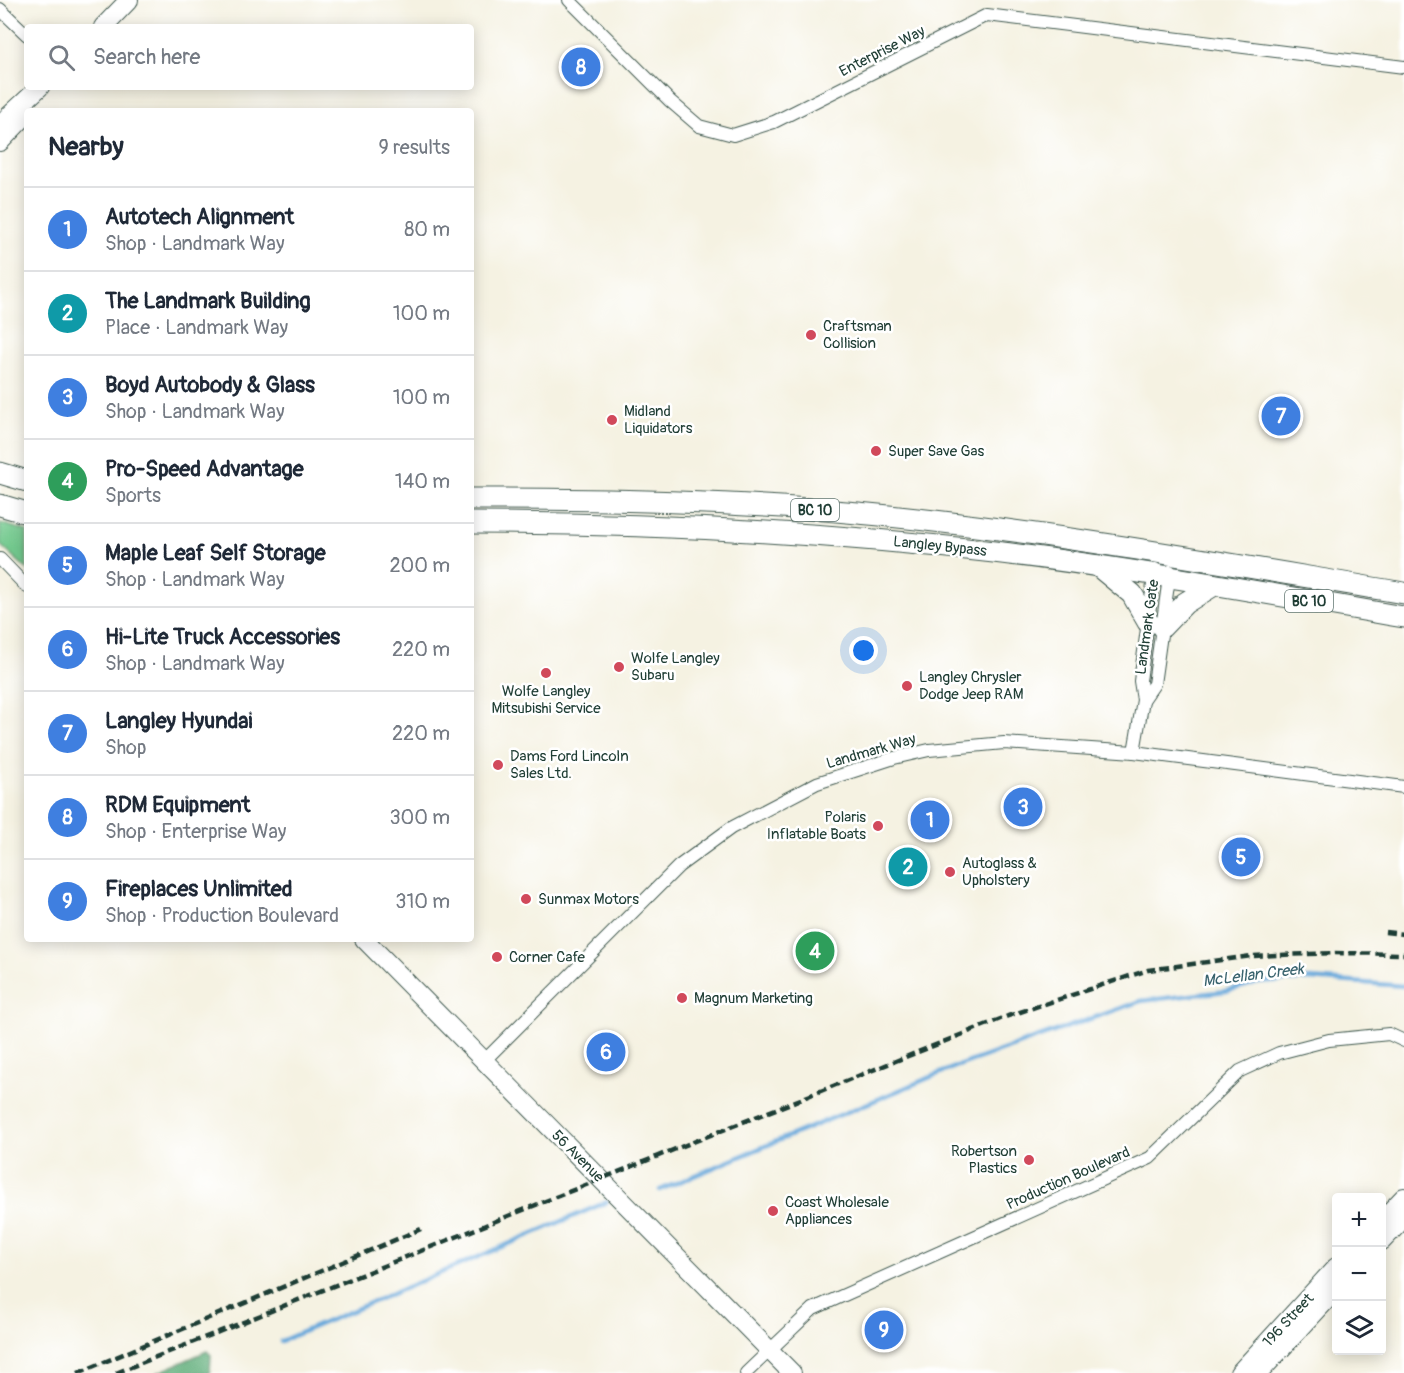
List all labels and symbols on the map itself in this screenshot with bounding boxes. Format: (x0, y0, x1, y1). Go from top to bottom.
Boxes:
street label: Enterprise Way (836, 21, 929, 81)
pin: 8 (562, 44, 600, 90)
place label: Craftsman Collision (823, 317, 892, 353)
marker: Craftsman Collision (804, 328, 818, 342)
pin: 7 (1262, 394, 1300, 438)
place label: Midland Liquidators (624, 402, 693, 438)
marker: Midland Liquidators (605, 413, 619, 427)
place label: Super Save Gas (888, 442, 984, 461)
marker: Super Save Gas (869, 444, 883, 458)
road number: BC 10 (791, 499, 839, 521)
street label: Langley Bypass (892, 532, 988, 561)
street label: Landmark Gate (1131, 578, 1164, 676)
road number: BC 10 (1285, 590, 1333, 612)
your location (849, 636, 878, 665)
place label: Wolfe Langley Subaru (631, 649, 720, 685)
marker: Wolfe Langley Subaru (612, 660, 626, 674)
marker: Wolfe Langley Mitsubishi Service (539, 666, 553, 680)
place label: Langley Chrysler Dodge Jeep RAM (919, 668, 1024, 704)
marker: Langley Chrysler Dodge Jeep RAM (900, 679, 914, 693)
place label: Wolfe Langley Mitsubishi Service (491, 682, 601, 718)
street label: Landmark Way (824, 729, 919, 773)
place label: Dams Ford Lincoln Sales Ltd. (510, 747, 629, 783)
marker: Dams Ford Lincoln Sales Ltd. (491, 758, 505, 772)
pin: 3 (1004, 784, 1042, 830)
pin: 1 (910, 798, 950, 842)
place label: Polaris Inflatable Boats (767, 808, 866, 844)
marker: Polaris Inflatable Boats (871, 819, 885, 833)
pin: 5 (1222, 834, 1260, 880)
pin: 2 (888, 844, 928, 890)
place label: Autoglass & Upholstery (962, 854, 1037, 890)
marker: Autoglass & Upholstery (943, 865, 957, 879)
place label: Sunmax Motors (538, 890, 639, 909)
marker: Sunmax Motors (519, 892, 533, 906)
pin: 4 (796, 928, 834, 974)
place label: Corner Cafe (509, 948, 586, 967)
marker: Corner Cafe (490, 950, 504, 964)
water label: McLellan Creek (1202, 959, 1306, 991)
place label: Magnum Marketing (694, 989, 813, 1008)
marker: Magnum Marketing (675, 991, 689, 1005)
pin: 6 (586, 1030, 626, 1074)
street label: 56 Avenue (548, 1126, 608, 1187)
place label: Robertson Plastics (951, 1142, 1017, 1178)
street label: Production Boulevard (1004, 1143, 1133, 1214)
marker: Robertson Plastics (1022, 1153, 1036, 1167)
place label: Coast Wholesale Appliances (785, 1193, 889, 1229)
marker: Coast Wholesale Appliances (766, 1204, 780, 1218)
street label: 196 Street (1259, 1289, 1319, 1351)
pin: 9 (864, 1308, 904, 1352)

